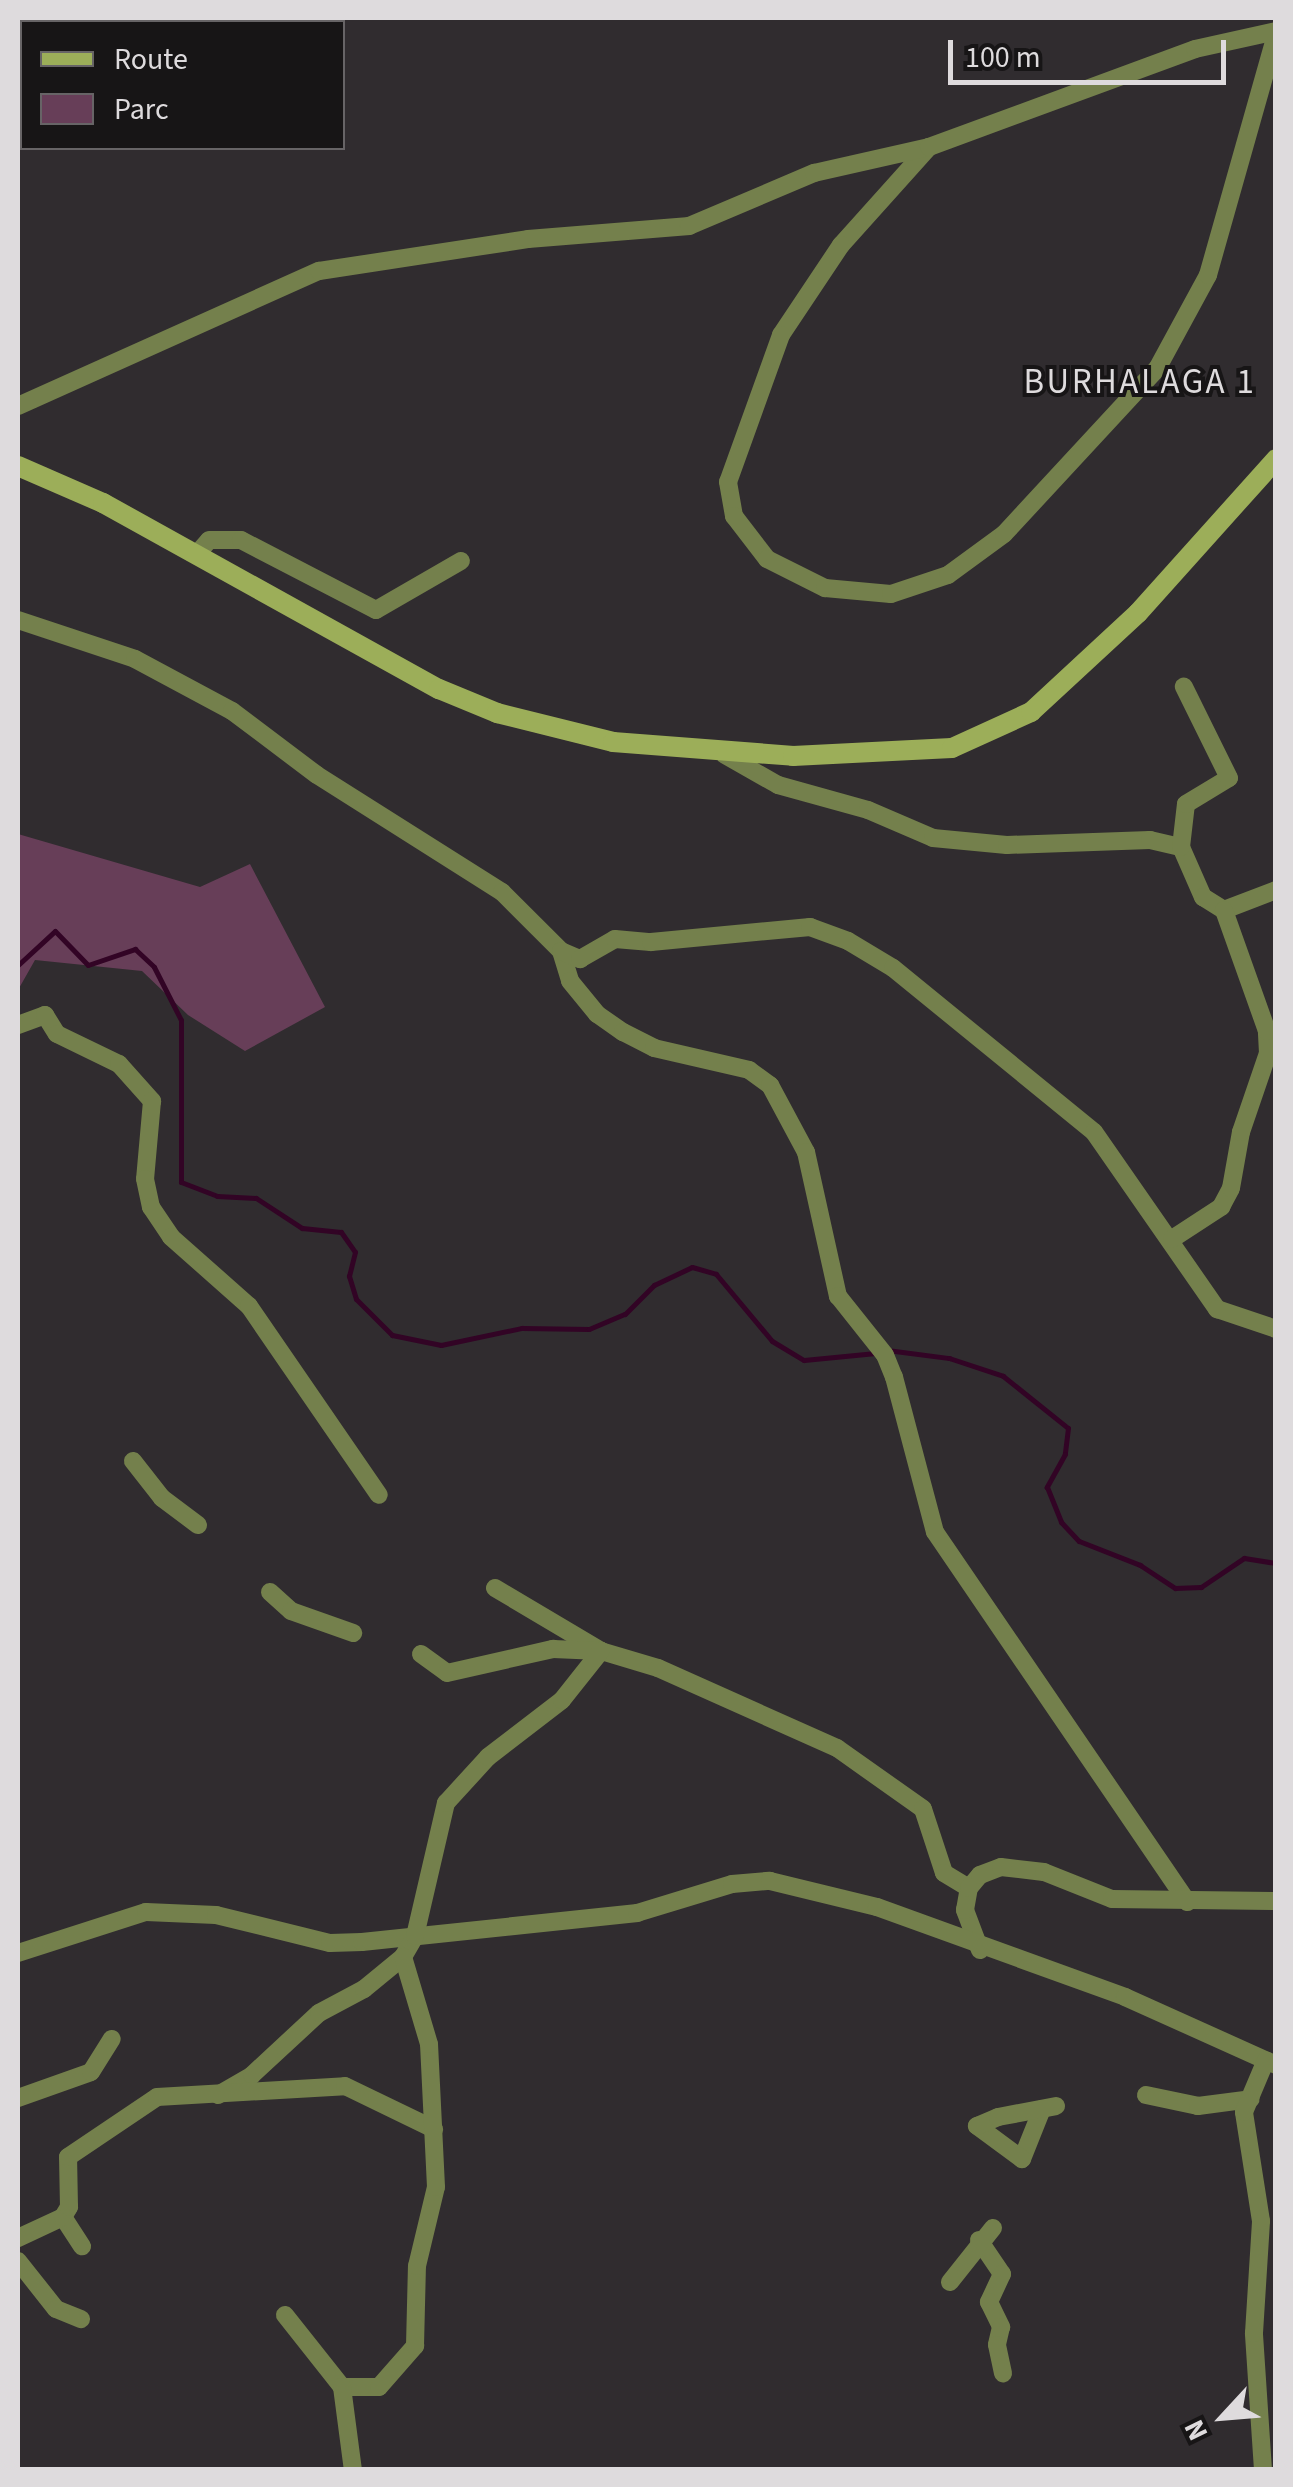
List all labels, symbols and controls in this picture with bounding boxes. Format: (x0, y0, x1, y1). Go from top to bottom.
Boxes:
legend (20, 20, 345, 150)
scale bar (953, 20, 1230, 82)
text: 100 m (965, 36, 1041, 79)
text: Route (114, 38, 188, 81)
text: Parc (114, 88, 169, 131)
district label: BURHALAGA 1 (1023, 361, 1257, 403)
north arrow (1173, 2367, 1273, 2467)
text: N (1174, 2413, 1218, 2447)

